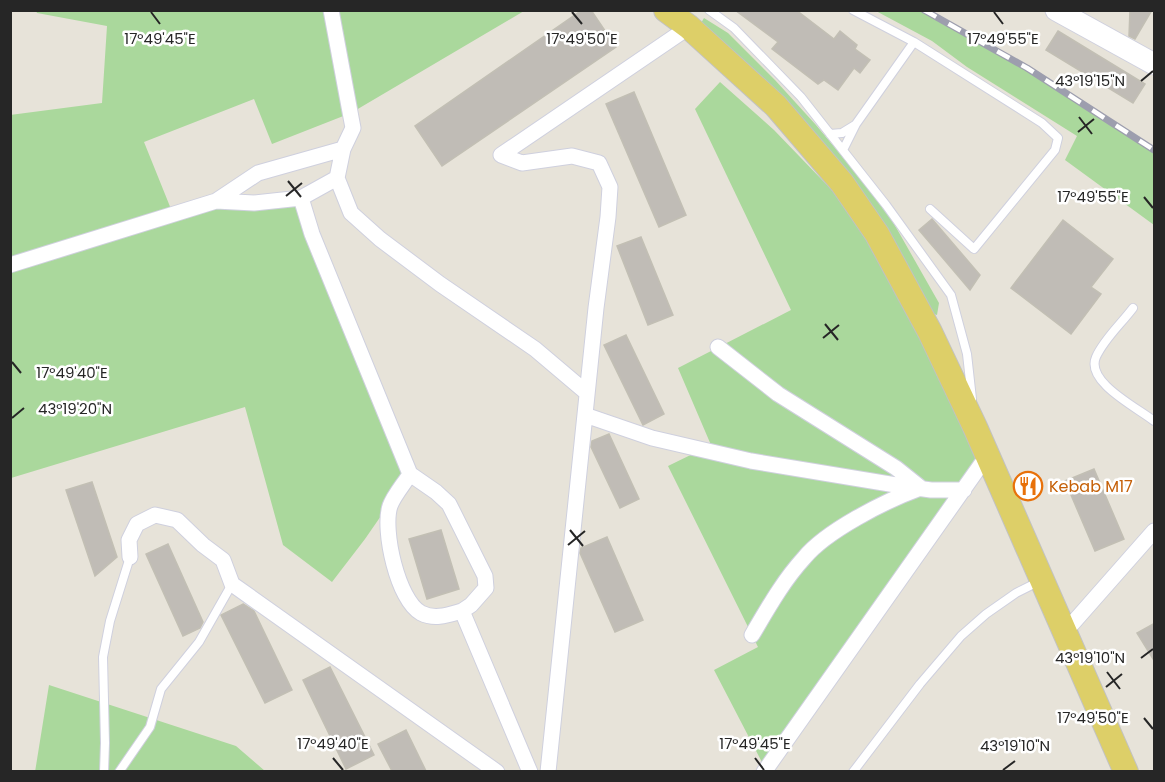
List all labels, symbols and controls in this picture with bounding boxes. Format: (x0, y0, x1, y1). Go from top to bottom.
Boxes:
text: 17°49'45"E (124, 28, 196, 49)
text: 17°49'50"E (546, 28, 618, 49)
text: 17°49'55"E (967, 28, 1039, 49)
text: 43°19'15"N (1055, 70, 1125, 91)
text: 17°49'55"E (1057, 186, 1129, 207)
text: 17°49'40"E (36, 362, 108, 383)
text: 43°19'20"N (38, 398, 112, 419)
restaurant icon: Kebab M17 (1012, 470, 1044, 502)
place label: Kebab M17 (1049, 475, 1133, 498)
text: 43°19'10"N (1055, 647, 1125, 668)
text: 17°49'50"E (1057, 707, 1129, 728)
text: 17°49'40"E (297, 733, 369, 754)
text: 17°49'45"E (719, 733, 791, 754)
text: 43°19'10"N (980, 735, 1050, 756)

